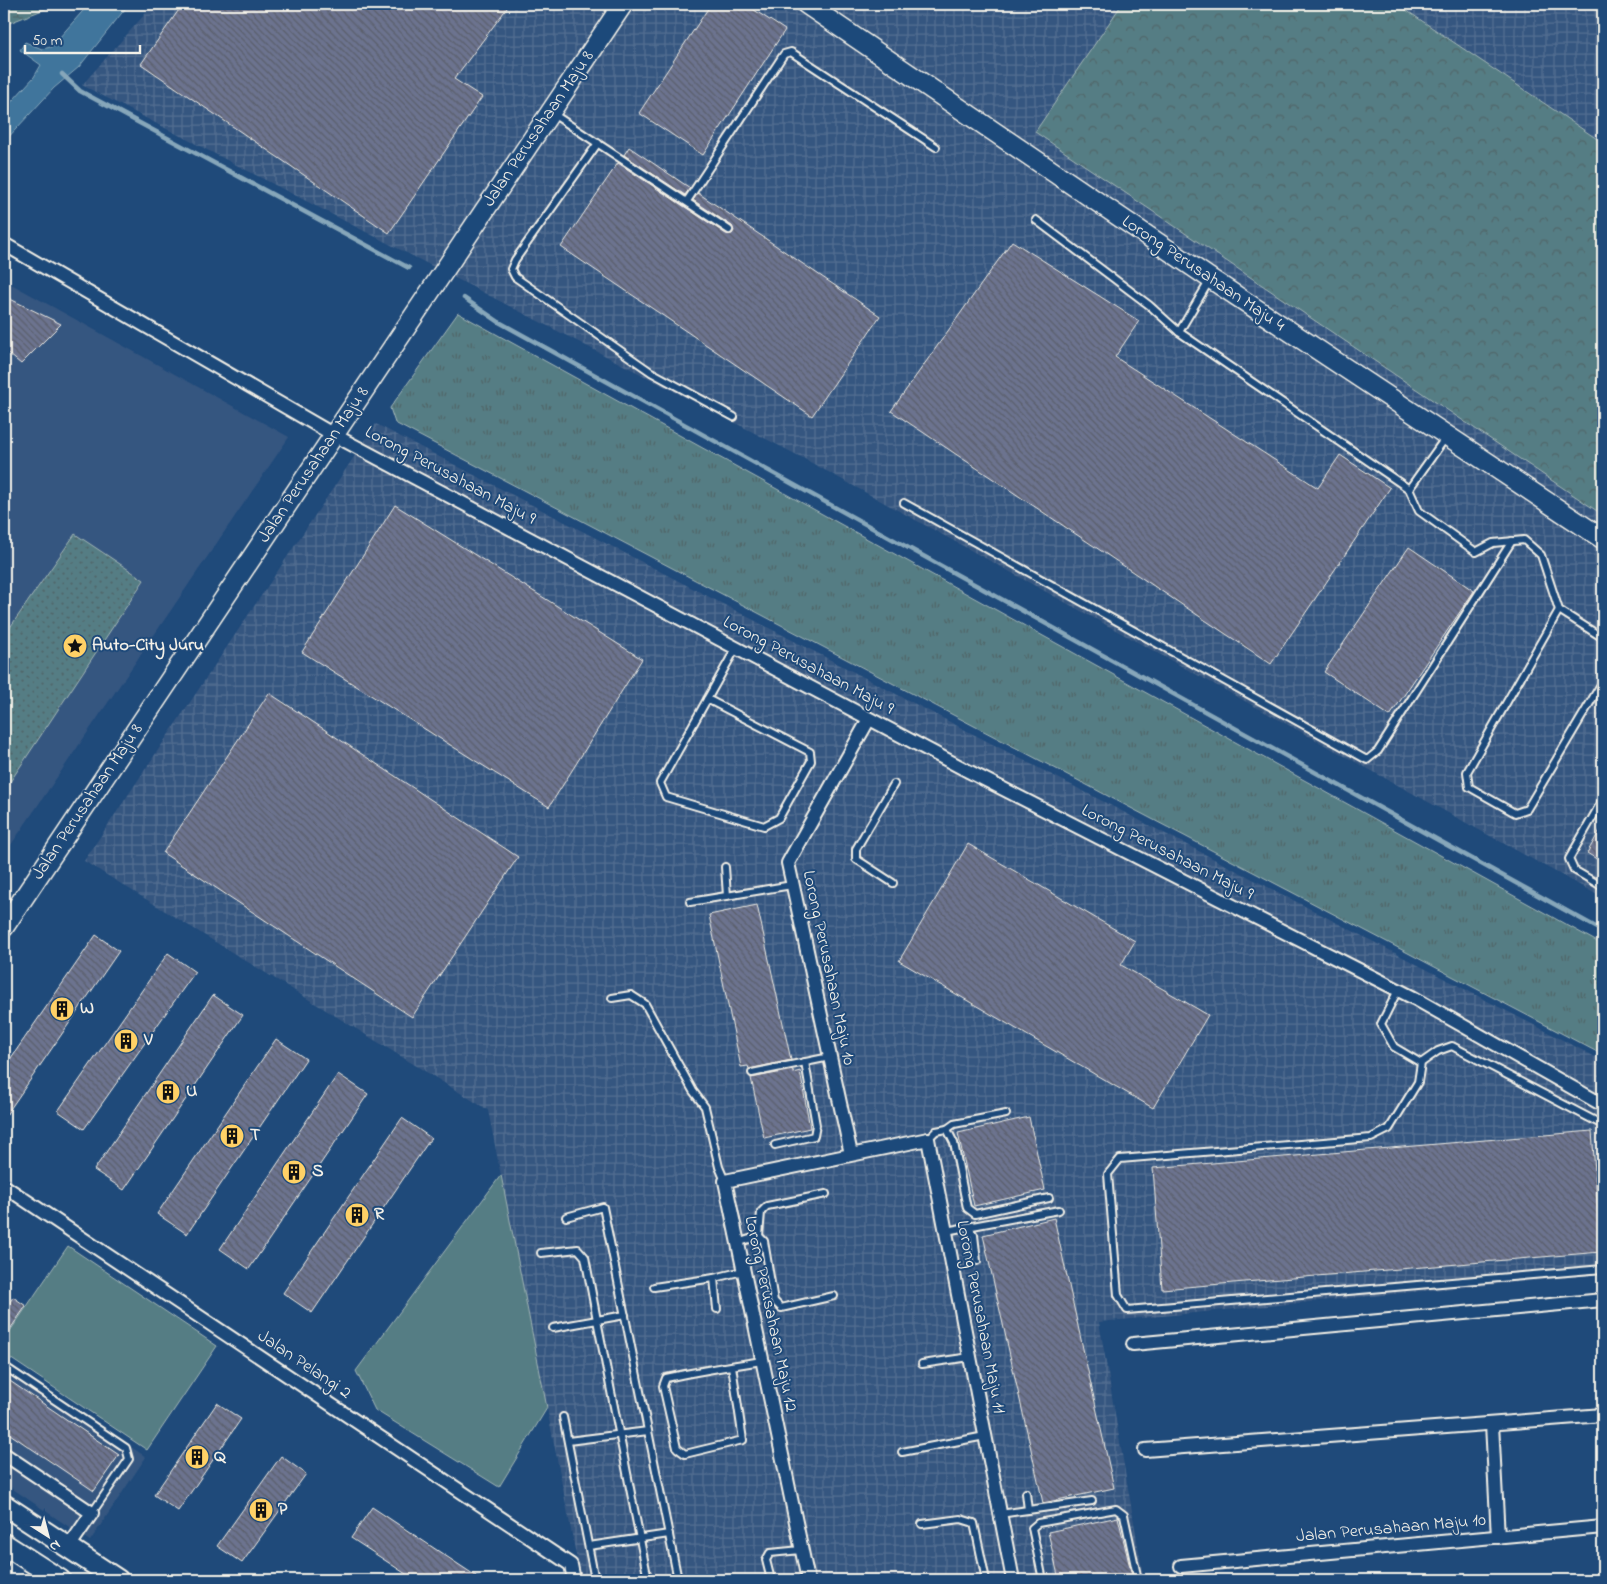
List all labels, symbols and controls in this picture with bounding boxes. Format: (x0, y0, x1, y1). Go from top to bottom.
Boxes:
scale bar (25, 22, 140, 54)
text: 50 m (32, 30, 63, 52)
street label: Jalan Perusahaan Maju 8 (477, 45, 601, 212)
street label: Lorong Perusahaan Maju 4 (1115, 209, 1290, 340)
street label: Jalan Perusahaan Maju 8 (252, 381, 376, 548)
street label: Lorong Perusahaan Maju 9 (359, 420, 541, 533)
street label: Lorong Perusahaan Maju 9 (717, 610, 899, 723)
place icon: Auto-City Juru (62, 633, 88, 659)
place label: Auto-City Juru (92, 633, 204, 660)
street label: Jalan Perusahaan Maju 8 (26, 718, 150, 885)
street label: Lorong Perusahaan Maju 9 (1076, 798, 1258, 909)
street label: Lorong Perusahaan Maju 10 (794, 868, 861, 1068)
building icon: W (49, 996, 75, 1022)
place label: W (80, 996, 94, 1022)
building icon: V (113, 1028, 139, 1054)
place label: V (143, 1028, 153, 1054)
building icon: U (155, 1079, 181, 1105)
place label: U (186, 1079, 197, 1105)
building icon: T (219, 1123, 245, 1149)
place label: T (250, 1123, 261, 1149)
building icon: S (281, 1159, 307, 1185)
place label: S (312, 1159, 324, 1185)
building icon: R (344, 1202, 370, 1228)
place label: R (374, 1202, 385, 1228)
street label: Lorong Perusahaan Maju 12 (736, 1214, 803, 1415)
street label: Lorong Perusahaan Maju 11 (948, 1218, 1012, 1416)
street label: Jalan Pelangi 2 (251, 1324, 356, 1407)
building icon: Q (184, 1444, 210, 1470)
place label: Q (214, 1444, 227, 1470)
building icon: P (248, 1497, 274, 1523)
place label: P (278, 1497, 288, 1523)
street label: Jalan Perusahaan Maju 10 (1295, 1508, 1487, 1550)
north arrow (22, 1512, 72, 1562)
text: N (45, 1534, 65, 1557)

